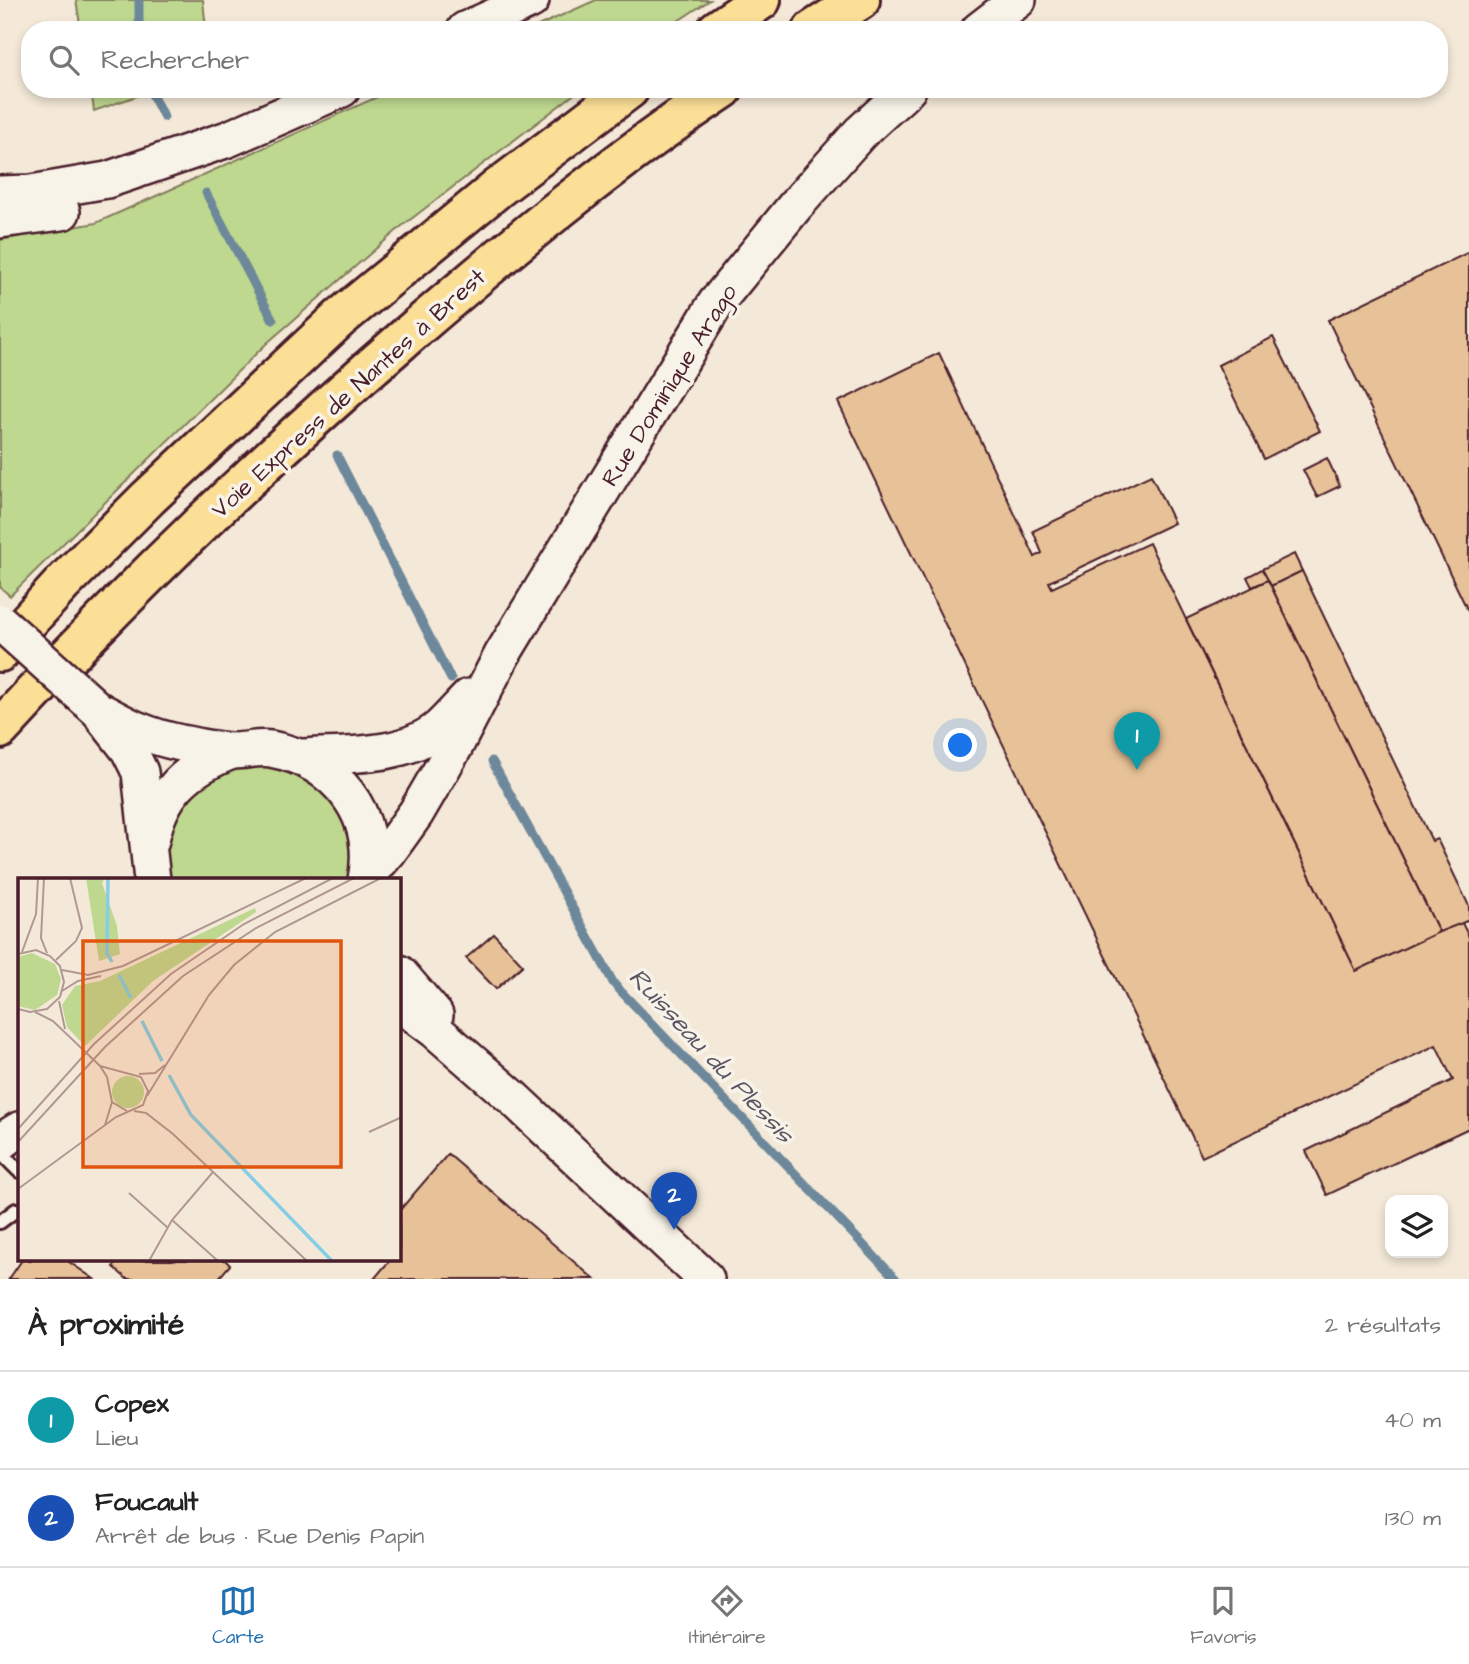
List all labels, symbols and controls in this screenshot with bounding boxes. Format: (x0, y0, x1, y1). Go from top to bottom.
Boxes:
search box (21, 21, 1448, 98)
icon: search (45, 41, 83, 79)
text: Rechercher (101, 42, 249, 78)
street label: Voie Express de Nantes à Brest (204, 261, 494, 526)
street label: Rue Dominique Arago (594, 277, 747, 494)
pin: 1 (1114, 712, 1160, 770)
your location (943, 728, 977, 762)
inset map (18, 878, 401, 1262)
water label: Ruisseau du Plessis (621, 960, 803, 1153)
pin: 2 (651, 1172, 697, 1230)
map controls (1385, 1195, 1448, 1258)
button: layers (1385, 1195, 1448, 1258)
text: À proximité (28, 1304, 184, 1346)
text: 2 résultats (1325, 1309, 1441, 1341)
text: Copex (95, 1386, 169, 1422)
text: 1 (50, 1404, 52, 1436)
text: 40 m (1384, 1404, 1441, 1436)
text: Lieu (95, 1422, 139, 1454)
text: Foucault (95, 1484, 198, 1520)
text: 2 (44, 1502, 58, 1534)
text: 130 m (1385, 1502, 1441, 1534)
text: Arrêt de bus · Rue Denis Papin (95, 1520, 424, 1552)
tab: Carte (212, 1582, 264, 1651)
tab: Itinéraire (689, 1582, 766, 1651)
tab: Favoris (1190, 1582, 1257, 1651)

